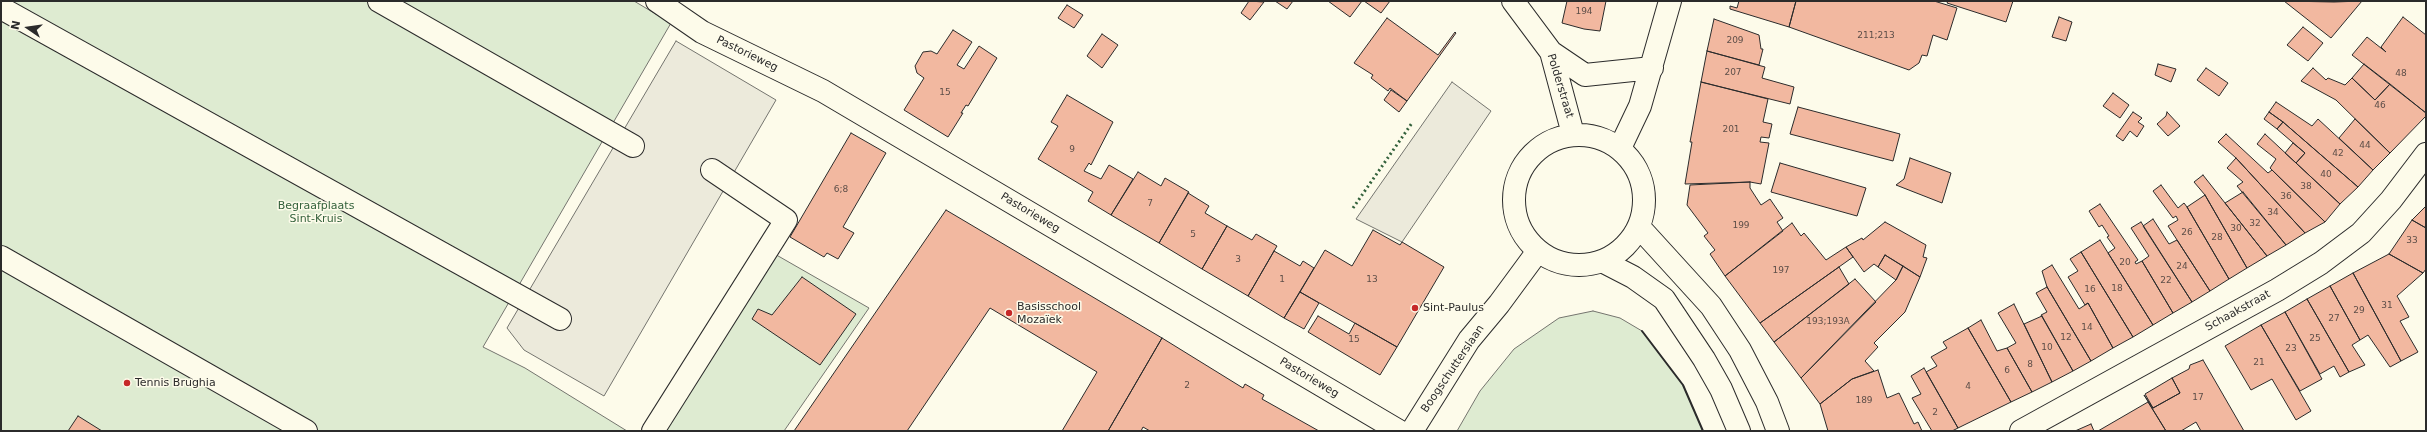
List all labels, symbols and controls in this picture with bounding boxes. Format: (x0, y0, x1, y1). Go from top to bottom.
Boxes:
house number: 194 (1575, 7, 1593, 17)
north arrow (8, 8, 48, 48)
text: N (8, 19, 23, 31)
house number: 211;213 (1857, 31, 1895, 41)
street label: Pastorieweg (714, 33, 780, 75)
house number: 209 (1726, 36, 1744, 46)
street label: Polderstraat (1544, 52, 1576, 120)
house number: 207 (1724, 68, 1742, 78)
house number: 48 (2395, 69, 2407, 79)
house number: 15 (939, 88, 951, 98)
house number: 46 (2374, 101, 2386, 111)
house number: 201 (1722, 125, 1740, 135)
house number: 44 (2359, 141, 2371, 151)
house number: 9 (1069, 145, 1075, 155)
house number: 42 (2332, 149, 2344, 159)
house number: 40 (2320, 170, 2332, 180)
house number: 38 (2300, 182, 2312, 192)
house number: 6;8 (834, 185, 848, 195)
street label: Pastorieweg (998, 190, 1062, 236)
house number: 36 (2280, 192, 2292, 202)
park label: Begraafplaats Sint-Kruis (278, 199, 354, 225)
house number: 7 (1147, 199, 1153, 209)
house number: 34 (2267, 208, 2279, 218)
house number: 32 (2249, 219, 2261, 229)
house number: 199 (1732, 221, 1750, 231)
house number: 30 (2230, 224, 2242, 234)
house number: 26 (2181, 228, 2193, 238)
house number: 5 (1190, 230, 1196, 240)
house number: 28 (2211, 233, 2223, 243)
house number: 33 (2406, 236, 2418, 246)
house number: 3 (1235, 255, 1241, 265)
house number: 20 (2119, 258, 2131, 268)
house number: 24 (2176, 262, 2188, 272)
house number: 197 (1772, 266, 1790, 276)
house number: 1 (1279, 275, 1285, 285)
house number: 13 (1366, 275, 1378, 285)
house number: 22 (2160, 276, 2172, 286)
house number: 18 (2111, 284, 2123, 294)
house number: 16 (2084, 285, 2096, 295)
street label: Schaakstraat (2203, 288, 2273, 334)
place label: Basisschool Mozaïek (1017, 300, 1081, 326)
place label: Sint-Paulus (1423, 301, 1484, 315)
house number: 31 (2381, 301, 2393, 311)
marker: Sint-Paulus (1410, 303, 1420, 313)
house number: 29 (2353, 306, 2365, 316)
marker: Basisschool Mozaïek (1004, 308, 1014, 318)
house number: 27 (2328, 314, 2340, 324)
house number: 193;193A (1806, 317, 1850, 327)
street label: Boogschutterslaan (1419, 323, 1487, 415)
house number: 14 (2081, 323, 2093, 333)
house number: 12 (2060, 333, 2072, 343)
house number: 25 (2309, 334, 2321, 344)
house number: 15 (1348, 335, 1360, 345)
house number: 10 (2041, 343, 2053, 353)
house number: 23 (2285, 344, 2297, 354)
street label: Pastorieweg (1277, 355, 1341, 401)
house number: 21 (2253, 358, 2265, 368)
house number: 8 (2027, 360, 2033, 370)
house number: 6 (2004, 366, 2010, 376)
place label: Tennis Brughia (135, 376, 216, 390)
marker: Tennis Brughia (122, 378, 132, 388)
house number: 2 (1184, 381, 1190, 391)
house number: 4 (1965, 382, 1971, 392)
house number: 17 (2192, 393, 2204, 403)
house number: 189 (1855, 396, 1873, 406)
house number: 2 (1932, 408, 1938, 418)

